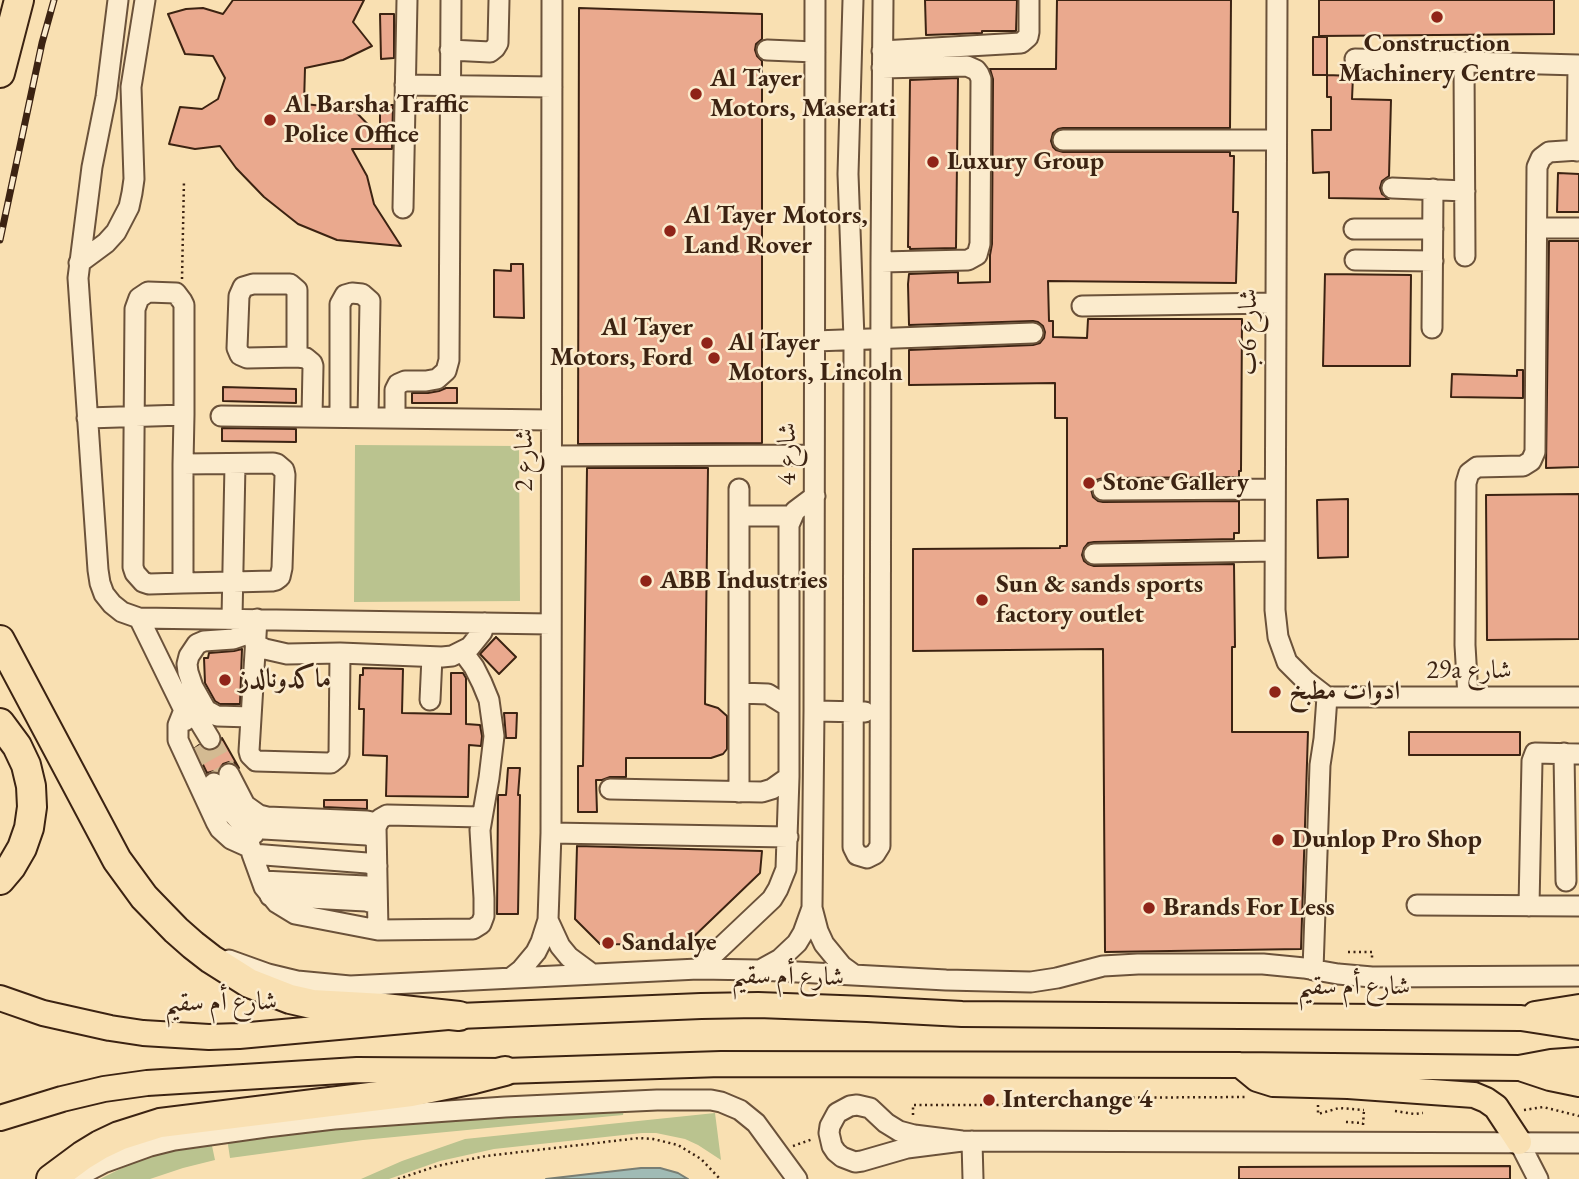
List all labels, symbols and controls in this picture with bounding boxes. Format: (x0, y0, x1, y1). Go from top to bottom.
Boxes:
marker: Construction Machinery Centre (1429, 9, 1445, 25)
place label: Construction Machinery Centre (1339, 28, 1535, 90)
place label: Al Tayer Motors, Maserati (710, 63, 896, 124)
marker: Al Tayer Motors, Maserati (688, 86, 704, 102)
place label: Al Barsha Traffic Police Office (284, 89, 469, 150)
marker: Al Barsha Traffic Police Office (262, 112, 278, 128)
place label: Luxury Group (947, 146, 1104, 178)
marker: Luxury Group (925, 154, 941, 170)
place label: Al Tayer Motors, Land Rover (684, 200, 868, 262)
marker: Al Tayer Motors, Land Rover (662, 223, 678, 239)
street label: شارع 6ب (1233, 289, 1265, 375)
place label: Al Tayer Motors, Ford (550, 312, 693, 374)
place label: Al Tayer Motors, Lincoln (728, 327, 903, 388)
marker: Al Tayer Motors, Ford (699, 335, 715, 351)
marker: Al Tayer Motors, Lincoln (706, 350, 722, 366)
street label: شارع 4 (772, 423, 804, 485)
street label: شارع 2 (509, 429, 541, 491)
place label: Stone Gallery (1103, 467, 1249, 499)
marker: Stone Gallery (1081, 475, 1097, 491)
place label: ABB Industries (660, 565, 828, 597)
place label: Sun & sands sports factory outlet (996, 569, 1203, 630)
marker: ABB Industries (638, 573, 654, 589)
marker: Sun & sands sports factory outlet (974, 592, 990, 608)
street label: 29a شارع (1426, 655, 1512, 687)
place label: ماكدونالدز (239, 664, 331, 696)
marker: ماكدونالدز (217, 672, 233, 688)
place label: ادوات مطبخ (1289, 676, 1400, 708)
marker: ادوات مطبخ (1267, 684, 1283, 700)
place label: Dunlop Pro Shop (1292, 824, 1482, 856)
marker: Dunlop Pro Shop (1270, 832, 1286, 848)
place label: Brands For Less (1163, 892, 1335, 924)
marker: Brands For Less (1141, 900, 1157, 916)
place label: Sandalye (622, 927, 717, 959)
marker: Sandalye (600, 935, 616, 951)
street label: شارع أم سقيم (731, 960, 845, 994)
street label: شارع أم سقيم (1298, 971, 1410, 1003)
street label: شارع أم سقيم (164, 986, 278, 1020)
place label: Interchange 4 (1003, 1084, 1152, 1116)
marker: Interchange 4 (981, 1092, 997, 1108)

